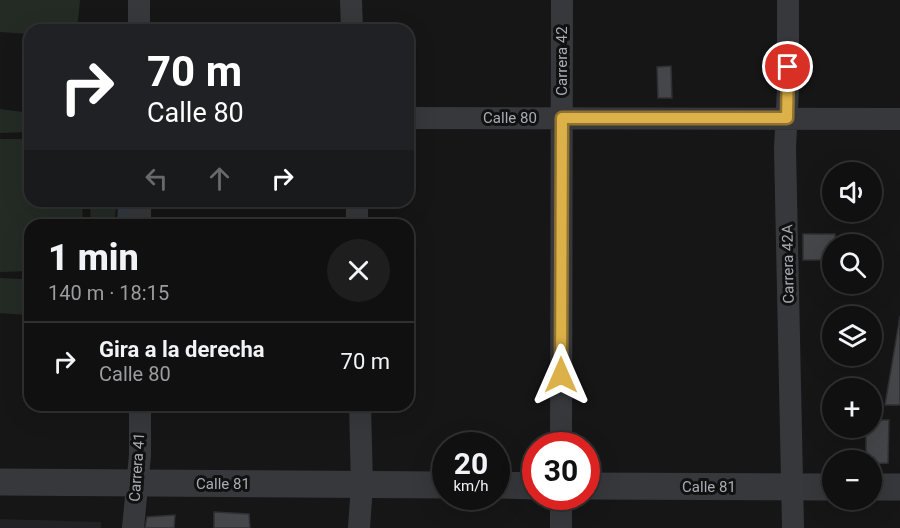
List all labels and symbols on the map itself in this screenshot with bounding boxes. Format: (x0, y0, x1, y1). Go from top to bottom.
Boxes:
street label: Carrera 42 (553, 26, 571, 96)
pin (762, 41, 813, 92)
street label: Calle 80 (483, 109, 537, 127)
street label: Carrera 42A (778, 224, 798, 304)
position arrow (529, 343, 593, 407)
street label: Carrera 41 (126, 432, 148, 502)
speed limit sign: 30 (522, 432, 600, 510)
street label: Calle 81 (196, 475, 250, 493)
street label: Calle 81 (682, 478, 736, 496)

